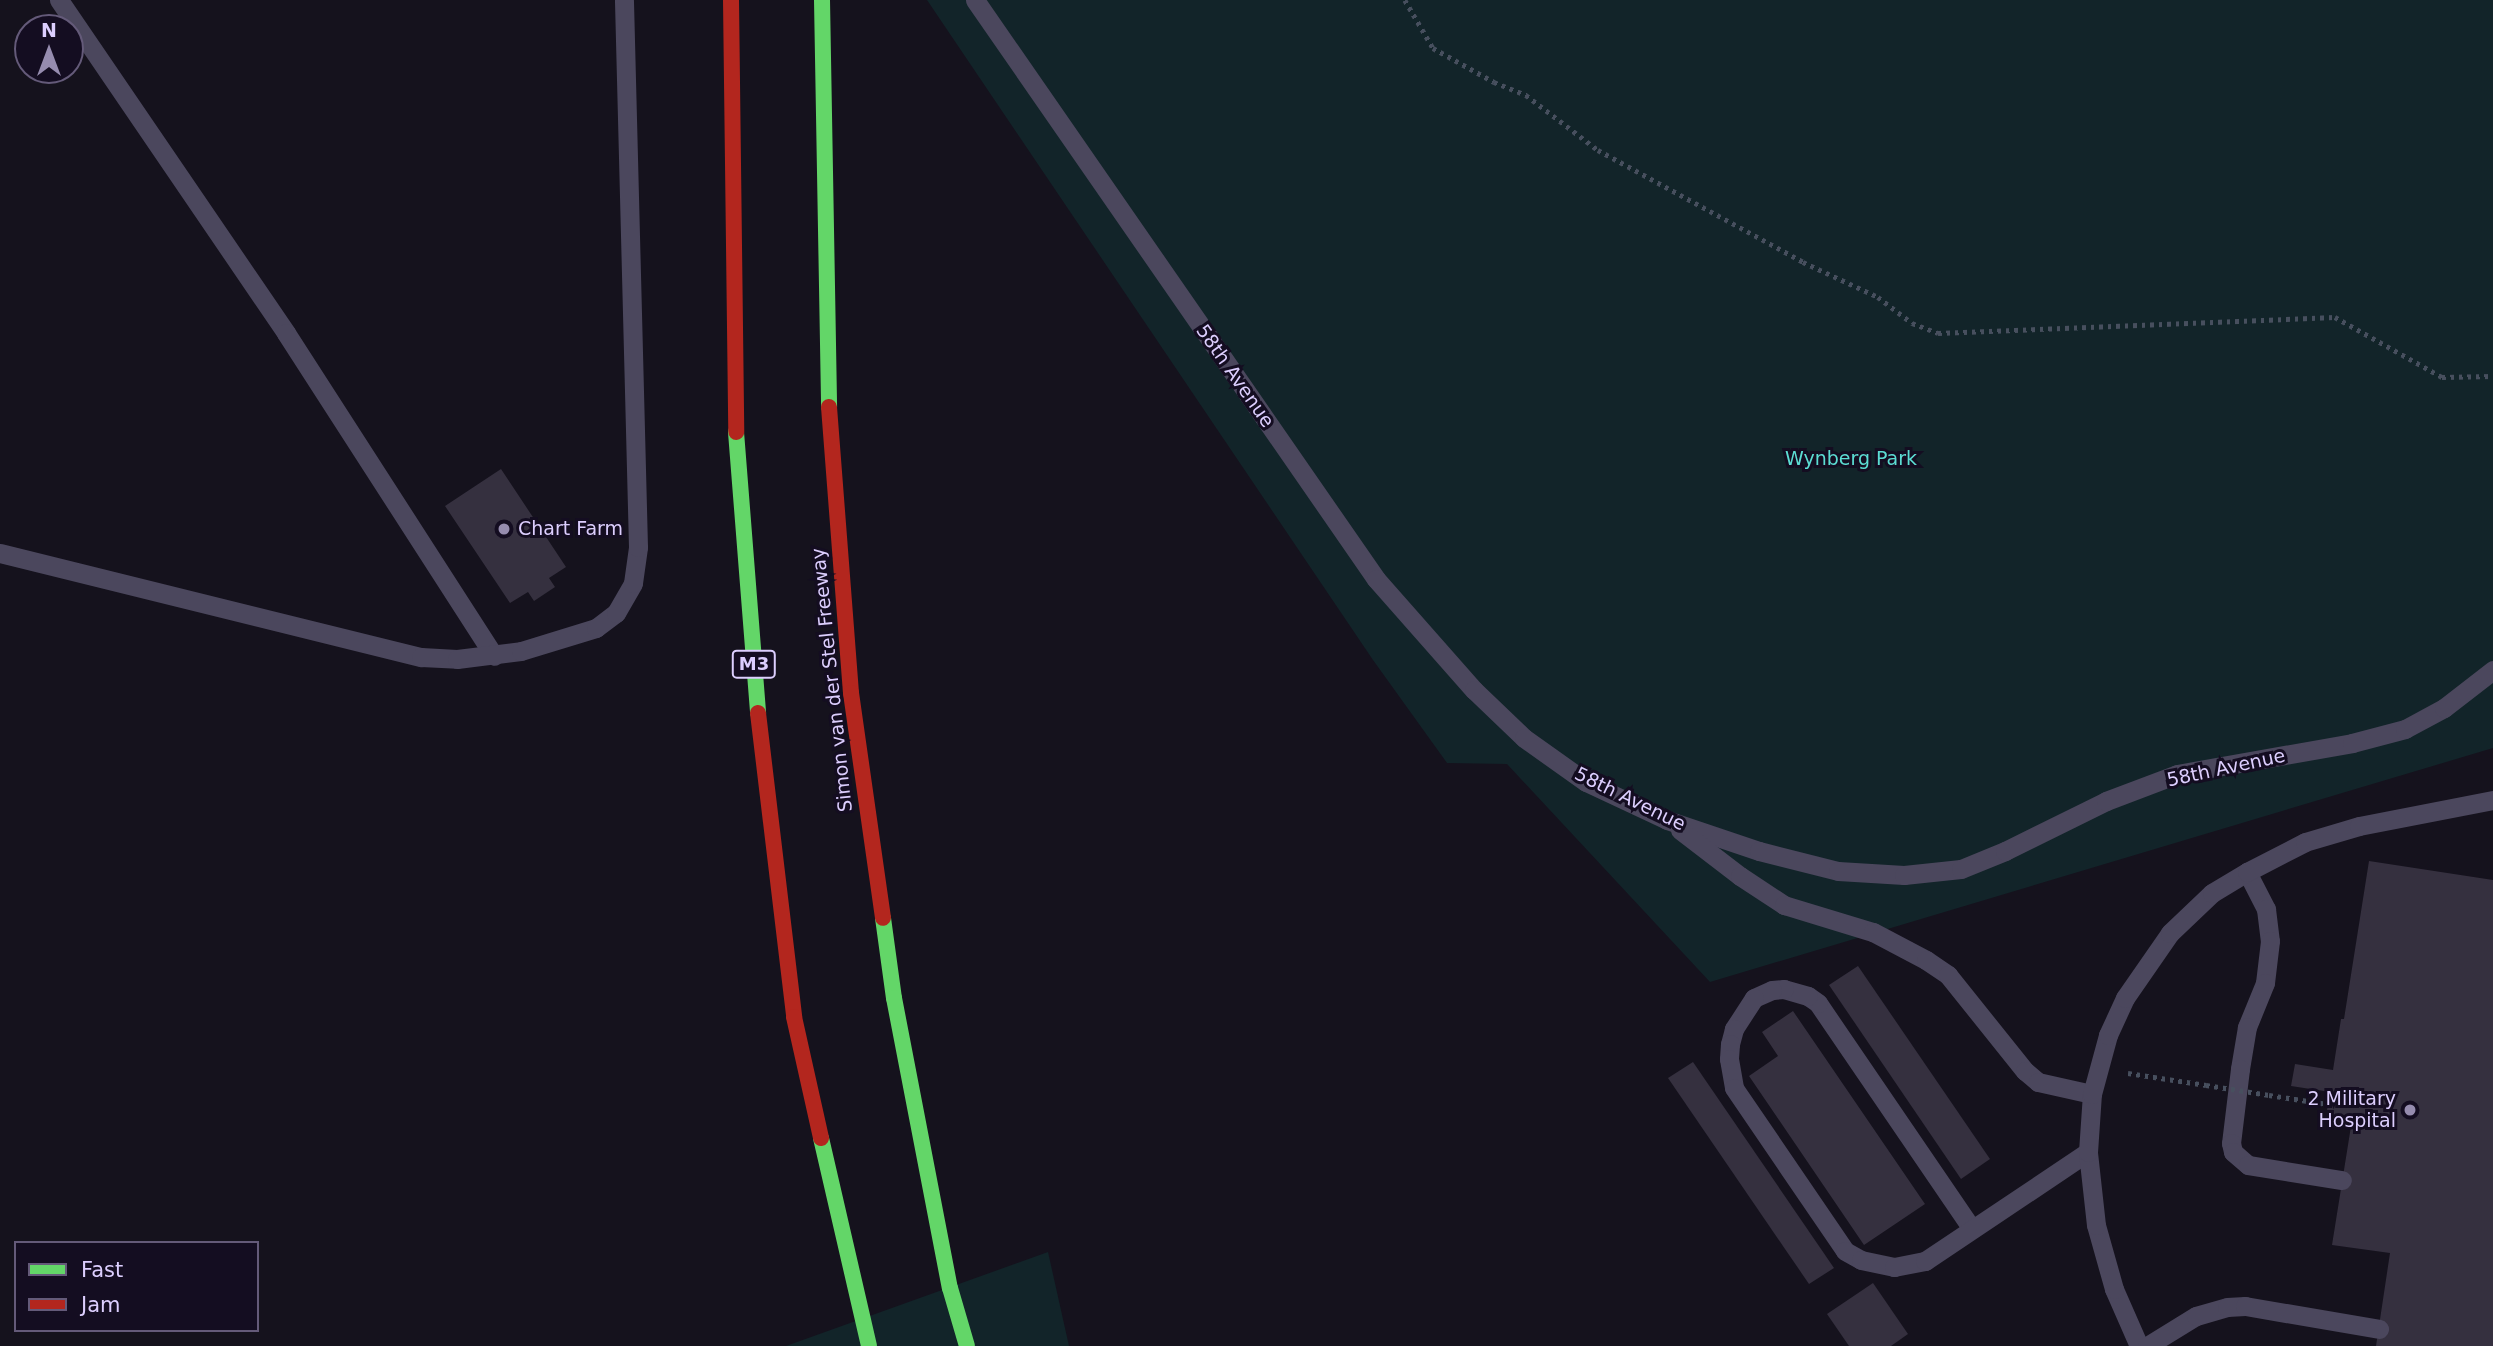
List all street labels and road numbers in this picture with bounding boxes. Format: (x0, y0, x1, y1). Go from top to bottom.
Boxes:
street label: 58th Avenue (1191, 320, 1279, 432)
street label: Simon van der Stel Freeway (807, 547, 857, 813)
road number: M3 (731, 650, 777, 678)
street label: 58th Avenue (2165, 744, 2287, 792)
street label: 58th Avenue (1571, 762, 1689, 836)

